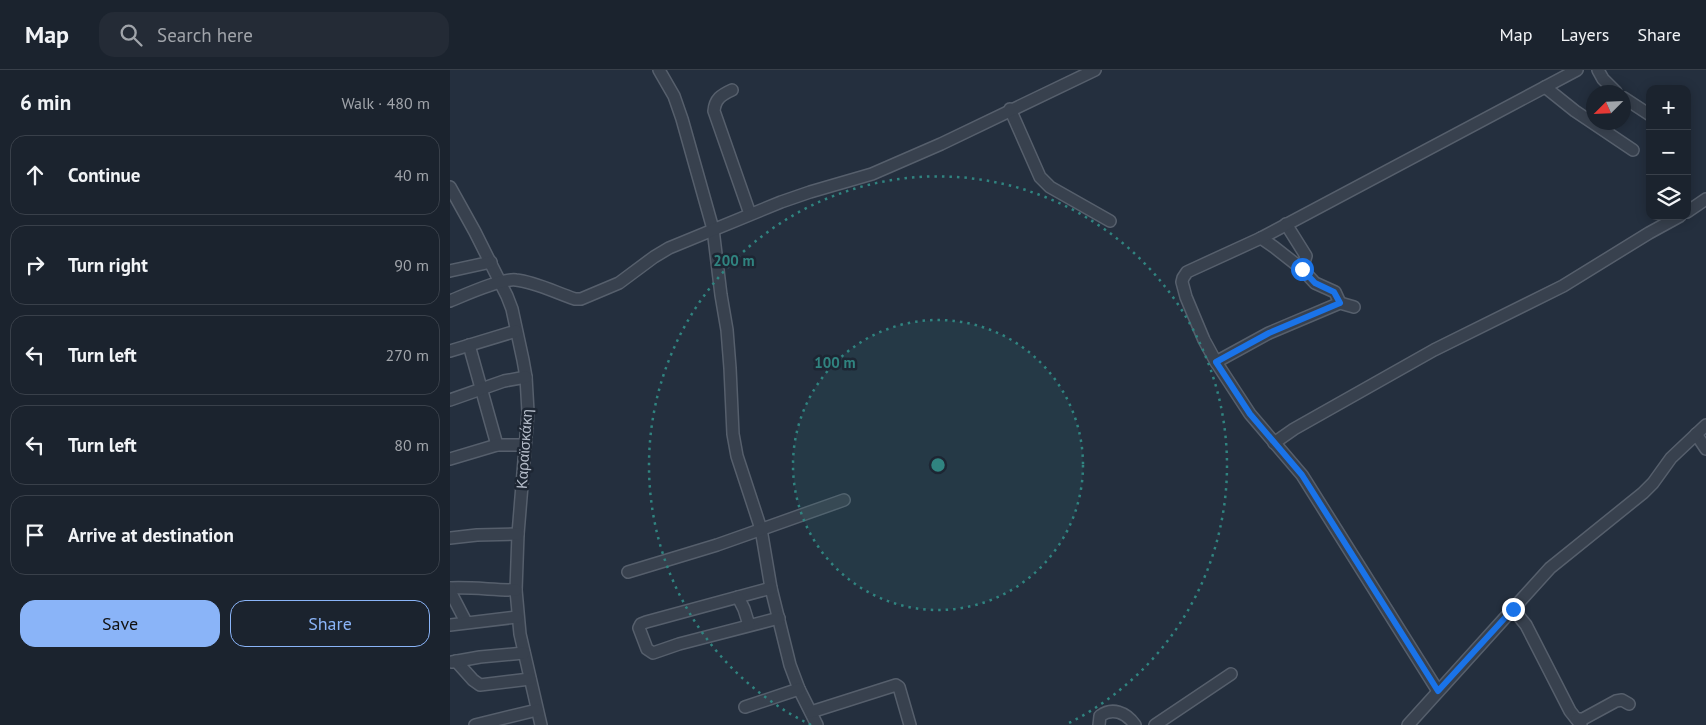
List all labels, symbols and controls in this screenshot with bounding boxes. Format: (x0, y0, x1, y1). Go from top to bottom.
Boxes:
search box (99, 12, 449, 57)
text: Map (25, 19, 69, 50)
icon: search (117, 21, 145, 49)
text: Search here (157, 23, 253, 47)
text: Map (1500, 23, 1532, 46)
text: Layers (1560, 23, 1609, 46)
text: Share (1637, 23, 1681, 46)
north arrow (1586, 85, 1631, 130)
map controls (1646, 85, 1691, 220)
button: + (1646, 85, 1691, 130)
text: 6 min (20, 89, 71, 116)
text: Walk · 480 m (341, 93, 430, 113)
button: − (1646, 130, 1691, 175)
icon: ahead (21, 161, 49, 189)
text: Continue (68, 163, 140, 187)
text: 40 m (394, 165, 429, 185)
button: layers (1646, 175, 1691, 220)
icon: right (21, 251, 49, 279)
text: 200 m (713, 251, 755, 270)
text: Turn right (68, 253, 148, 277)
text: 90 m (394, 255, 429, 275)
route start (1291, 258, 1314, 281)
icon: left (21, 341, 49, 369)
text: Turn left (68, 343, 137, 367)
text: 270 m (386, 345, 429, 365)
text: 100 m (814, 353, 856, 372)
street label: Καραϊσκάκη (512, 408, 536, 490)
icon: left (21, 431, 49, 459)
text: Turn left (68, 433, 137, 457)
text: 80 m (394, 435, 429, 455)
centre of rings (929, 456, 947, 474)
icon: arrive (21, 521, 49, 549)
text: Arrive at destination (68, 523, 234, 547)
route end (1502, 598, 1525, 621)
button: Save (20, 600, 220, 647)
button: Share (230, 600, 430, 647)

